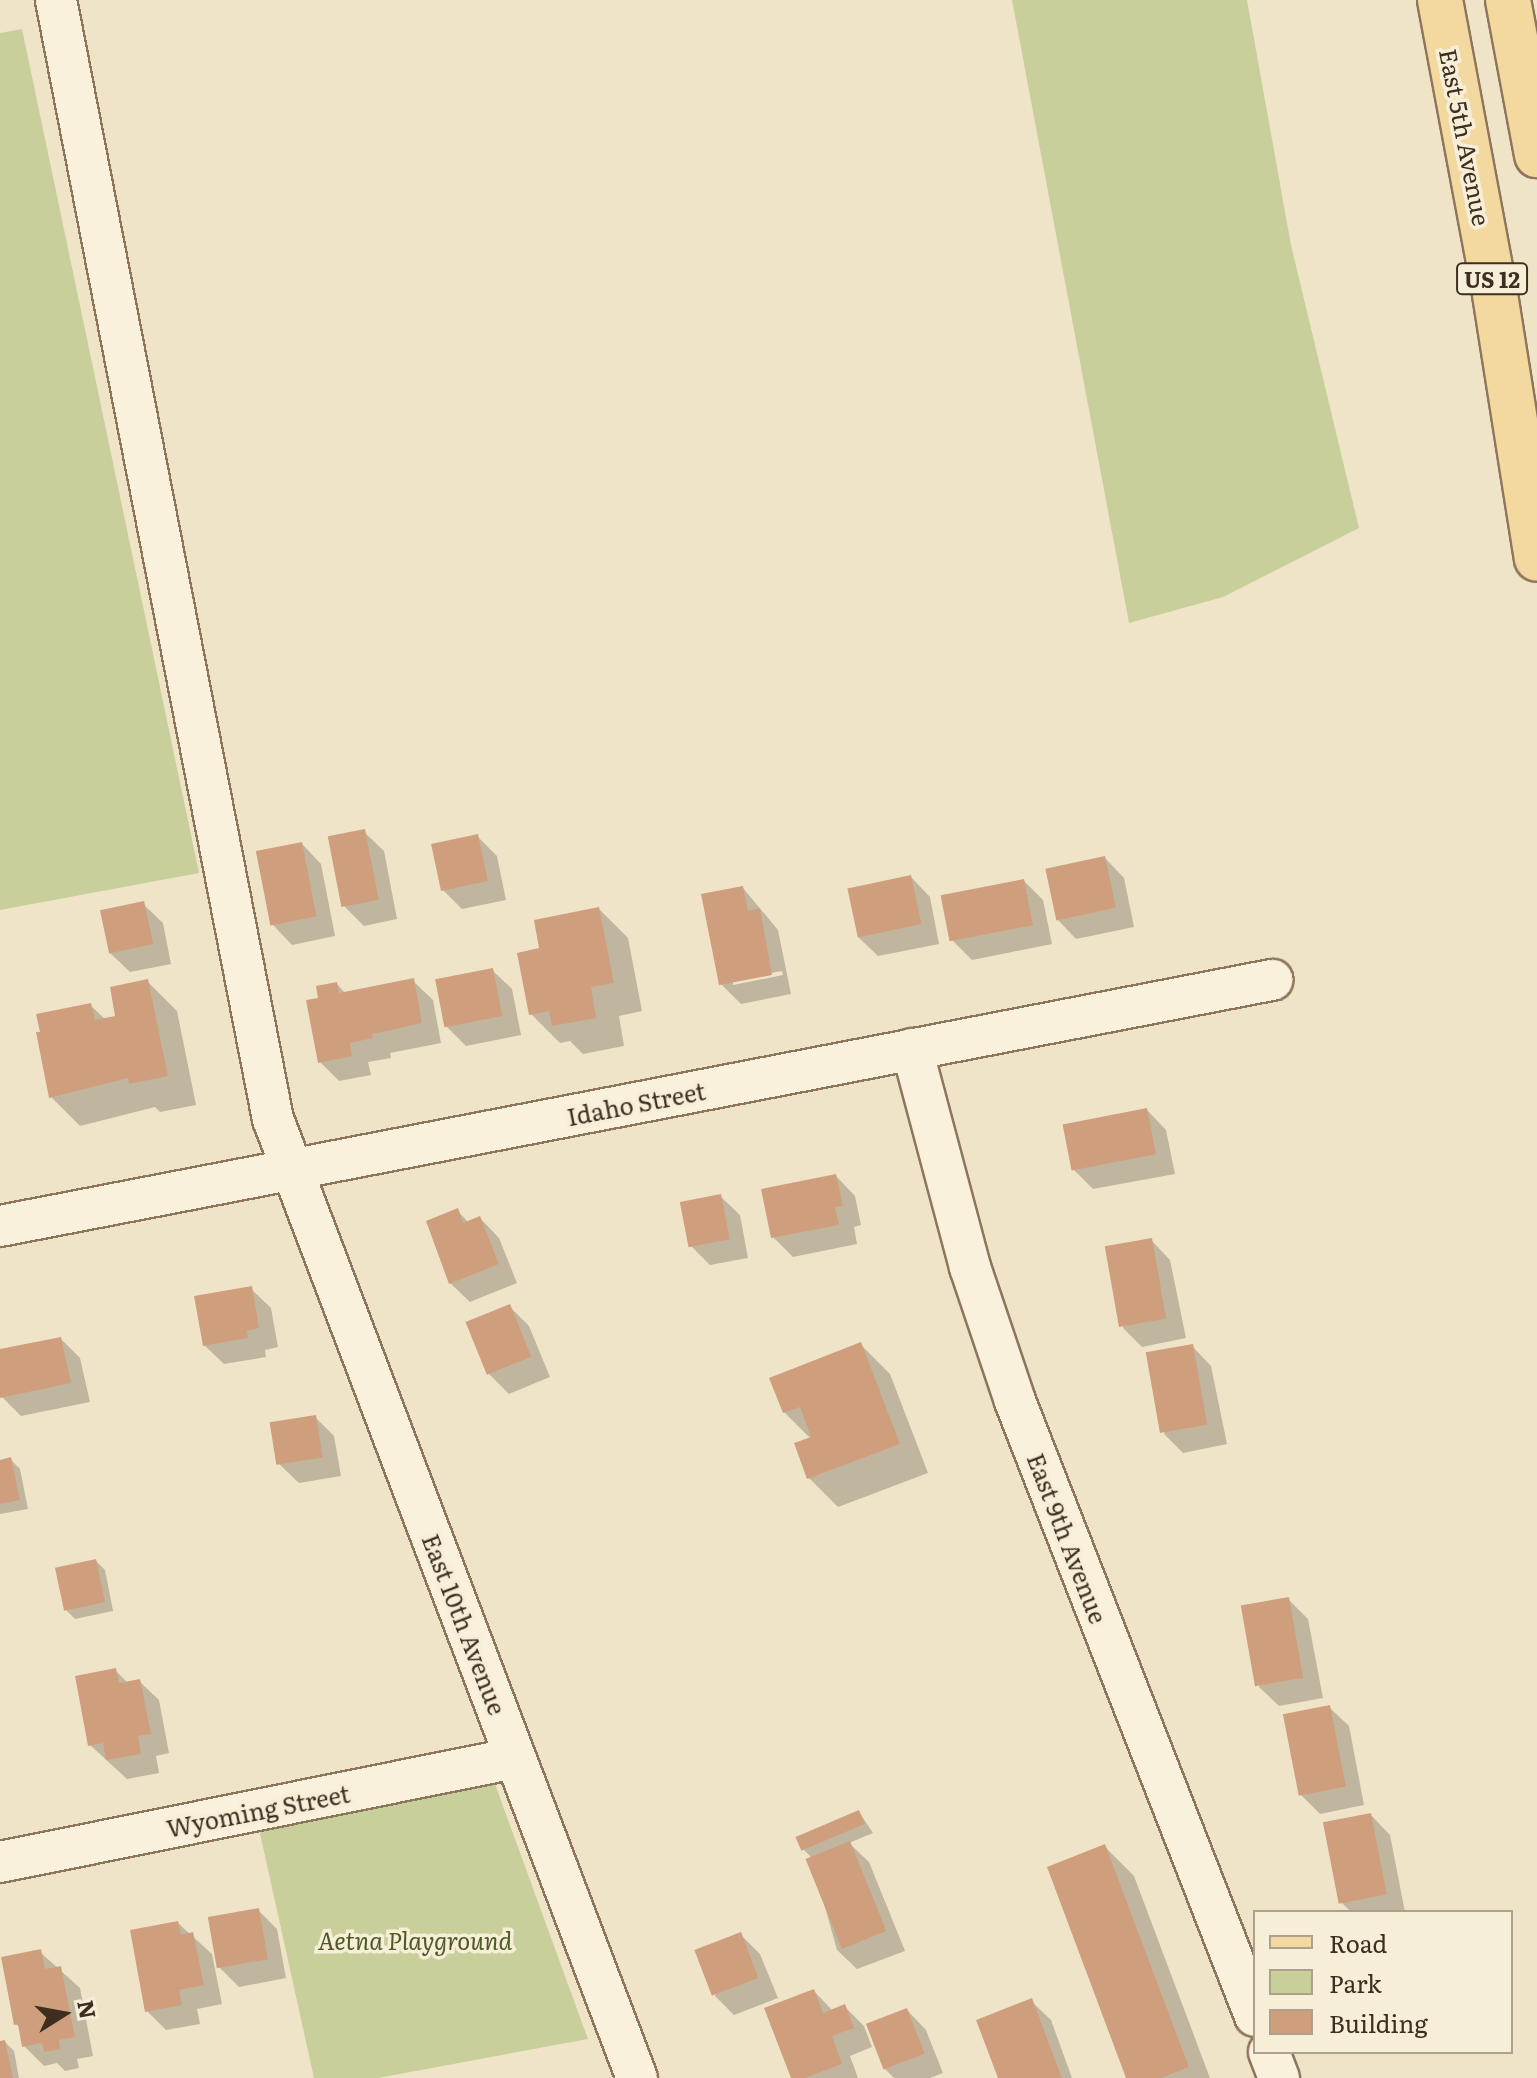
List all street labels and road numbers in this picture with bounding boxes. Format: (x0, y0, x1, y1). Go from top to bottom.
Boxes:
street label: East 5th Avenue (1435, 46, 1497, 228)
road number: US 12 (1456, 261, 1528, 297)
street label: Idaho Street (564, 1075, 708, 1131)
street label: East 9th Avenue (1022, 1449, 1114, 1627)
street label: East 10th Avenue (417, 1530, 513, 1718)
street label: Wyoming Street (164, 1778, 352, 1842)

